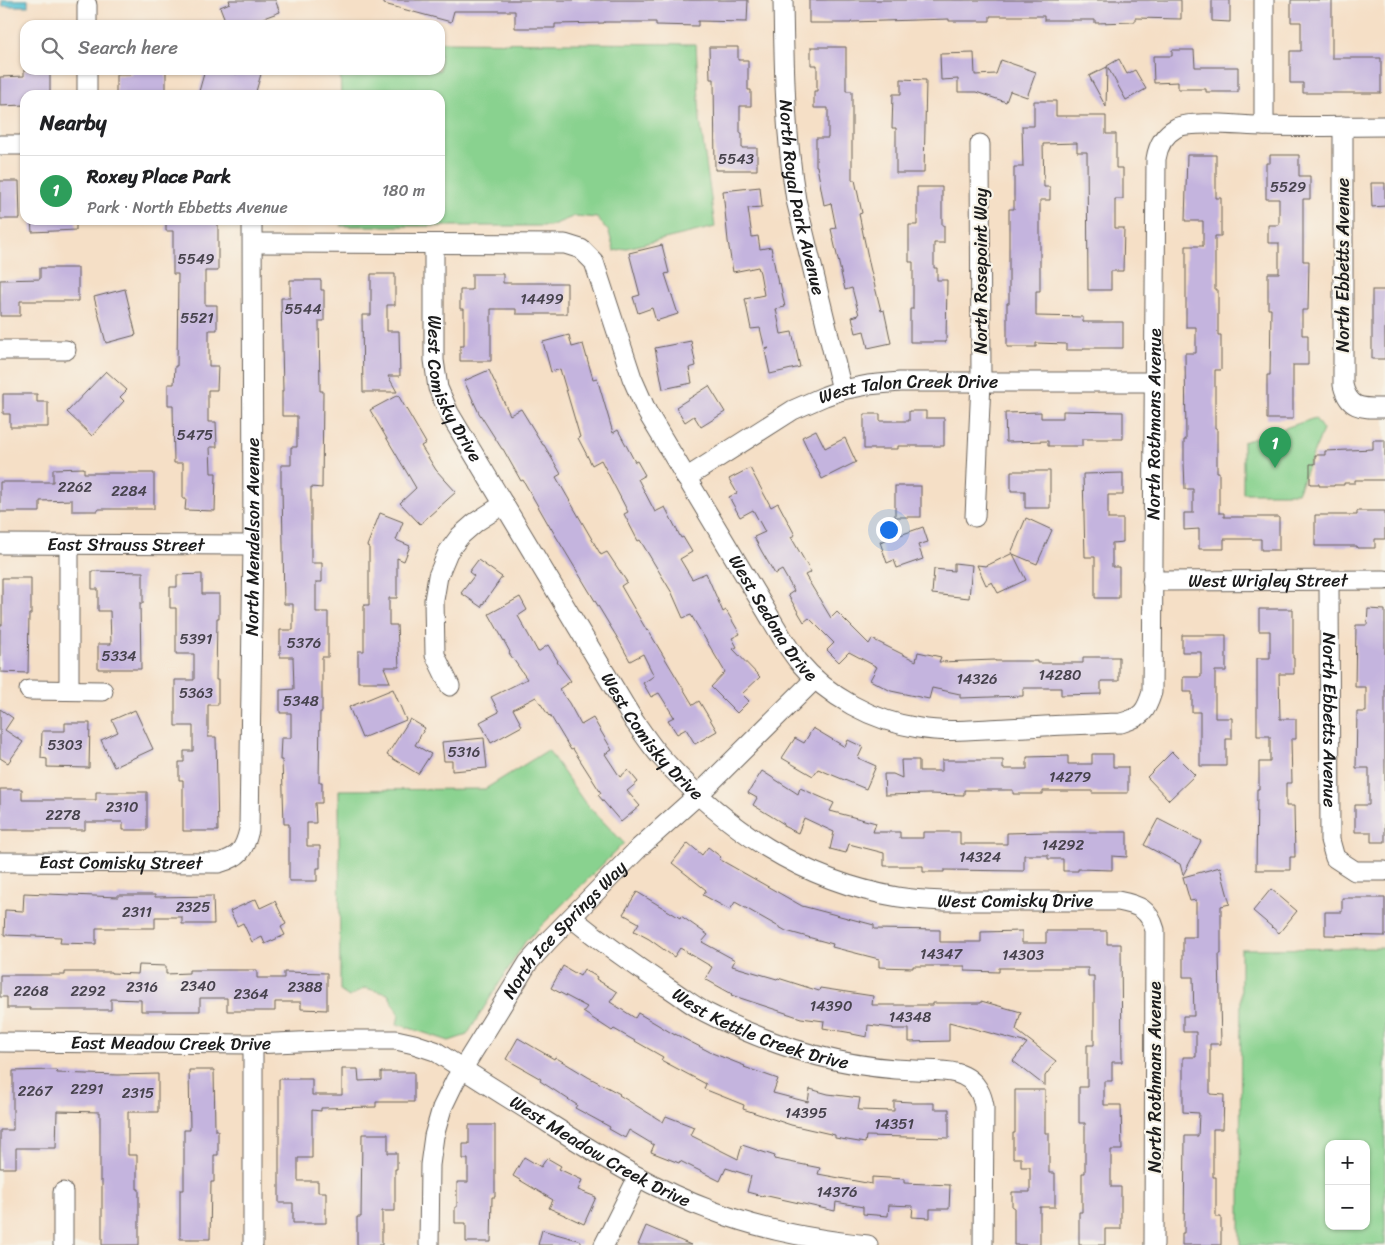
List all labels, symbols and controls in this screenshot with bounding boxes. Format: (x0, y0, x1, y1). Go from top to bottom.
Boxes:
search box (20, 20, 445, 75)
text: Search here (78, 31, 178, 64)
icon: search (38, 34, 66, 62)
street label: North Royal Park Avenue (770, 99, 835, 299)
text: Nearby (40, 104, 106, 142)
house number: 5543 (718, 146, 754, 172)
text: Roxey Place Park (87, 160, 231, 193)
house number: 5529 (1270, 174, 1306, 200)
text: 1 (53, 176, 59, 205)
text: 180 m (382, 176, 425, 205)
street label: North Ebbetts Avenue (1327, 178, 1359, 352)
street label: North Rosepoint Way (965, 187, 997, 354)
text: Park · North Ebbetts Avenue (87, 193, 288, 222)
house number: 5549 (178, 246, 214, 272)
house number: 14499 (520, 286, 564, 312)
house number: 5544 (284, 296, 322, 322)
house number: 5521 (180, 305, 214, 331)
street label: West Comisky Drive (418, 315, 491, 469)
street label: North Rothmans Avenue (1137, 328, 1171, 520)
street label: West Talon Creek Drive (814, 366, 998, 413)
house number: 5475 (177, 422, 213, 448)
pin: 1 (1259, 427, 1291, 468)
street label: North Mendelson Avenue (236, 438, 269, 636)
house number: 2262 (58, 474, 93, 500)
house number: 2284 (111, 478, 147, 504)
your location (876, 517, 902, 543)
street label: East Strauss Street (47, 528, 205, 561)
street label: West Sedona Drive (720, 548, 826, 690)
street label: West Wrigley Street (1188, 564, 1349, 597)
house number: 5391 (179, 626, 213, 652)
house number: 5376 (287, 630, 321, 656)
street label: North Ebbetts Avenue (1313, 633, 1346, 807)
house number: 5334 (101, 643, 137, 669)
house number: 14280 (1039, 662, 1082, 688)
street label: West Comisky Drive (592, 666, 711, 809)
house number: 14326 (956, 666, 998, 692)
house number: 5363 (179, 680, 213, 706)
house number: 5348 (283, 688, 319, 714)
house number: 5303 (47, 732, 83, 758)
house number: 5316 (448, 739, 480, 765)
house number: 14279 (1049, 764, 1091, 790)
house number: 2310 (106, 794, 138, 820)
house number: 2278 (46, 802, 80, 828)
house number: 14292 (1042, 832, 1085, 858)
house number: 14324 (959, 844, 1001, 870)
street label: East Comisky Street (39, 846, 203, 879)
street label: North Ice Springs Way (493, 852, 635, 1005)
street label: West Comisky Drive (937, 885, 1093, 917)
house number: 2325 (176, 894, 210, 920)
house number: 2311 (122, 899, 152, 925)
house number: 14347 (920, 941, 963, 967)
house number: 14303 (1002, 942, 1044, 968)
house number: 2340 (180, 973, 216, 999)
house number: 2316 (126, 974, 158, 1000)
house number: 2388 (288, 974, 322, 1000)
house number: 2268 (14, 978, 48, 1004)
house number: 2292 (70, 978, 106, 1004)
street label: West Kettle Creek Drive (665, 979, 851, 1079)
house number: 2364 (234, 981, 268, 1007)
street label: North Rothmans Avenue (1139, 981, 1171, 1173)
house number: 14390 (810, 993, 852, 1019)
house number: 14348 (889, 1004, 931, 1030)
street label: East Meadow Creek Drive (71, 1027, 272, 1060)
house number: 2291 (71, 1076, 103, 1102)
house number: 2267 (18, 1078, 54, 1104)
house number: 2315 (122, 1080, 154, 1106)
street label: West Meadow Creek Drive (503, 1086, 696, 1216)
house number: 14395 (785, 1100, 827, 1126)
house number: 14351 (874, 1111, 914, 1137)
map controls (1325, 1140, 1370, 1230)
button: + (1325, 1140, 1370, 1185)
house number: 14376 (816, 1179, 858, 1205)
button: − (1325, 1185, 1370, 1230)

